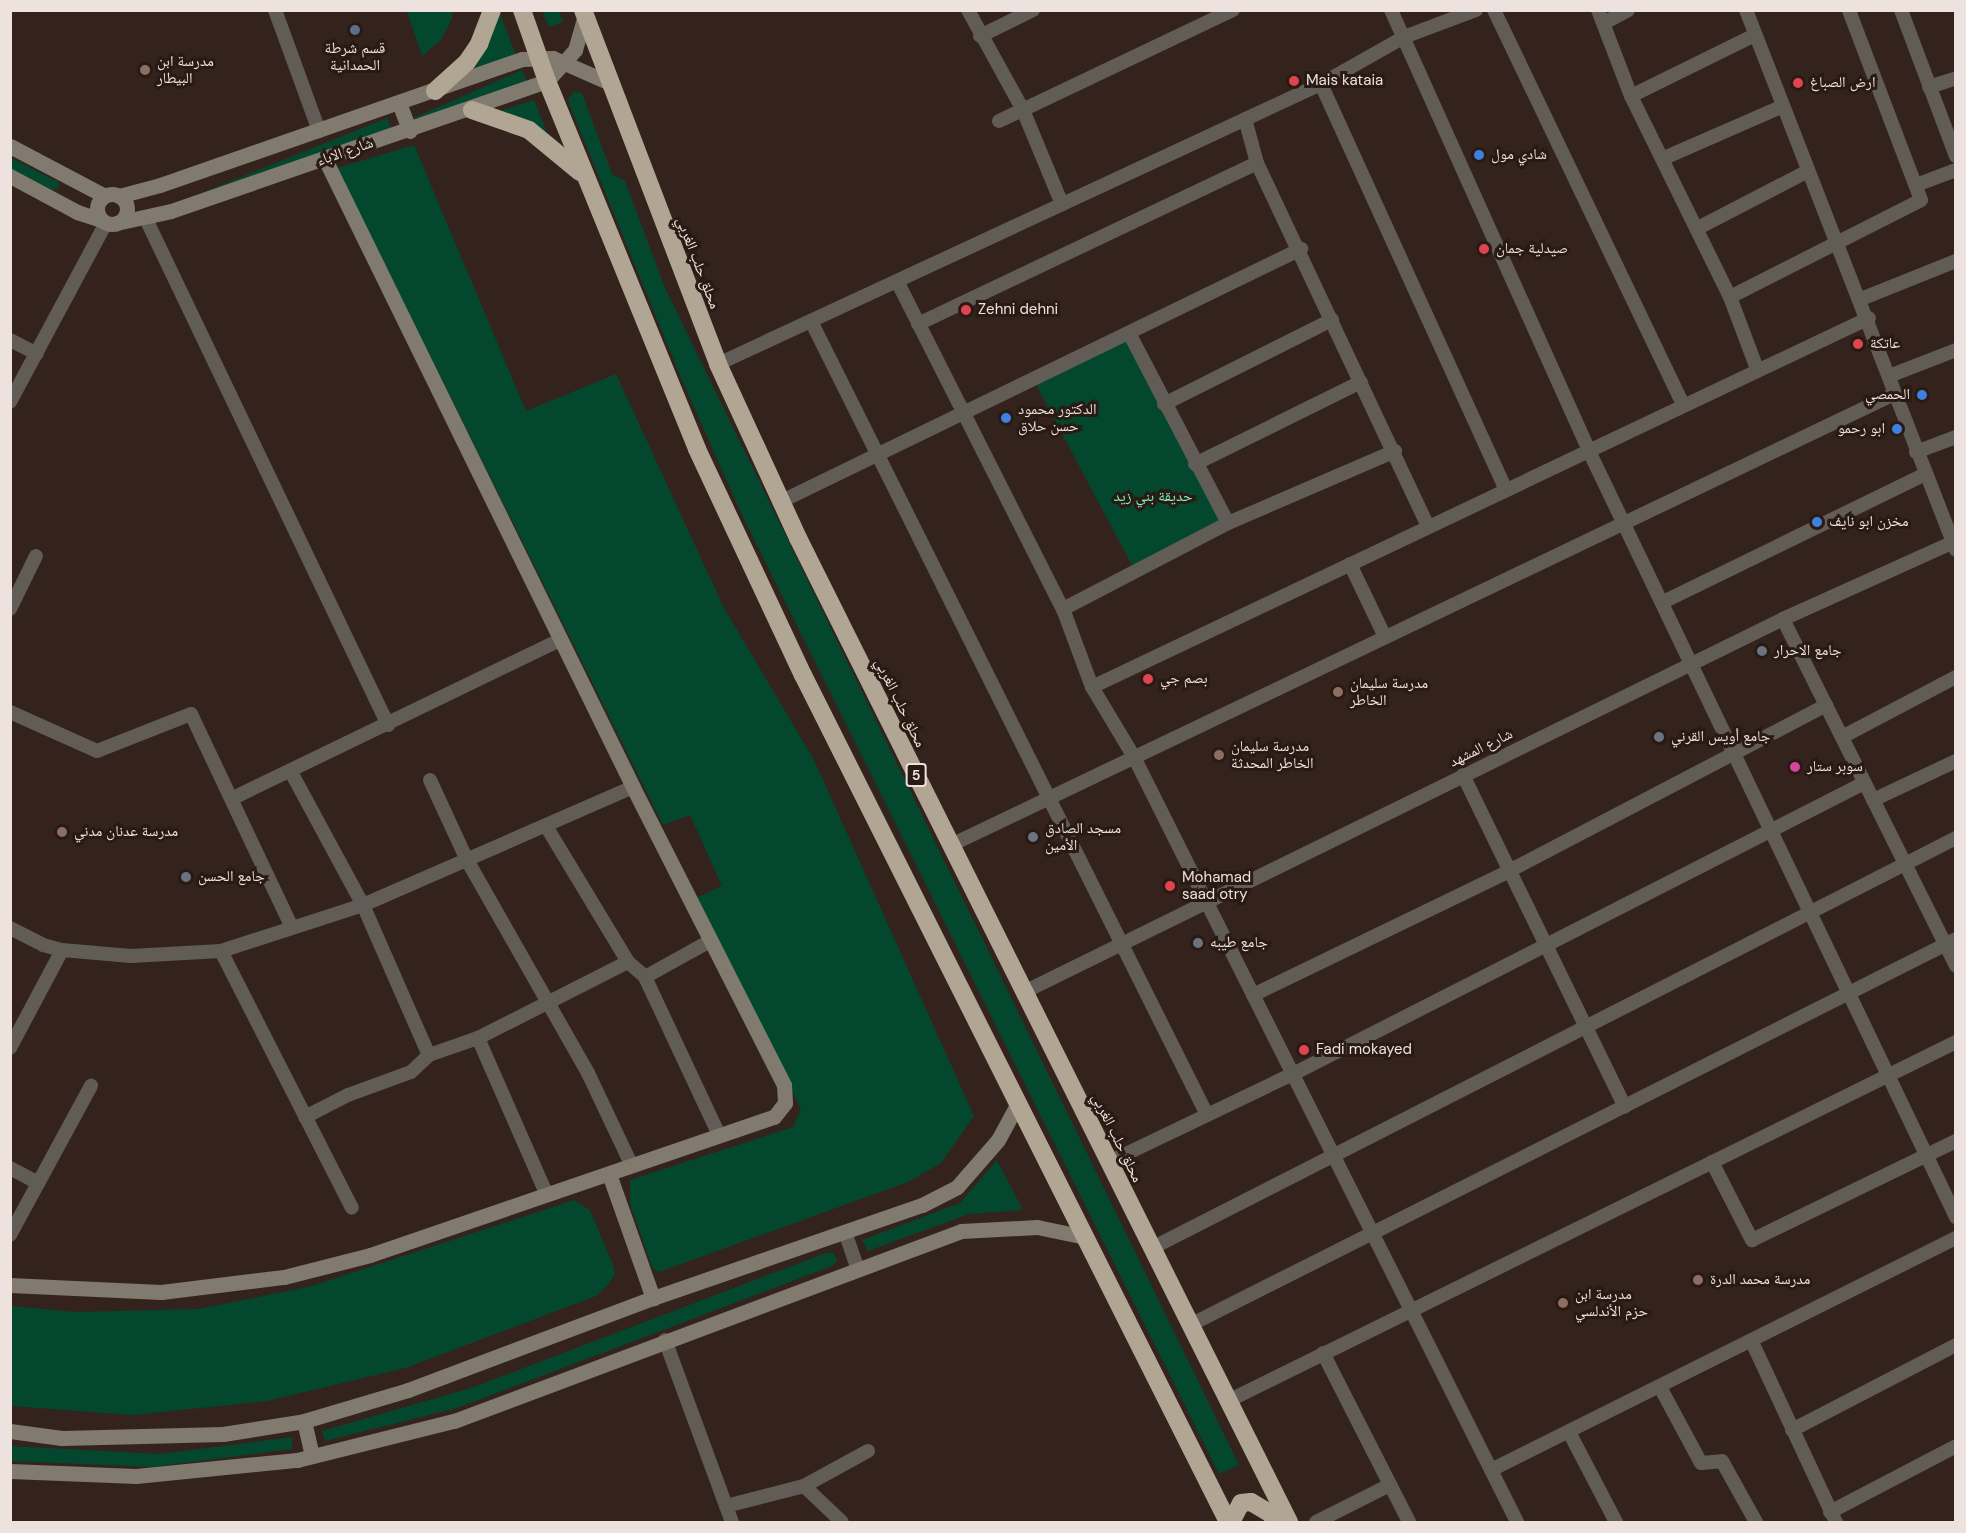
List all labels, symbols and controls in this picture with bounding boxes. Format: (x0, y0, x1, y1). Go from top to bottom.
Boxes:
marker: قسم شرطة الحمدانية (348, 23, 362, 37)
place label: قسم شرطة الحمدانية (325, 39, 385, 74)
place label: مدرسة ابن البيطار (157, 52, 214, 87)
marker: مدرسة ابن البيطار (138, 63, 152, 77)
place label: Mais kataia (1306, 72, 1383, 90)
marker: Mais kataia (1287, 74, 1301, 88)
place label: ارض الصباغ (1810, 74, 1875, 92)
marker: ارض الصباغ (1791, 76, 1805, 90)
street label: شارع الاباء (314, 134, 376, 170)
place label: شادي مول (1491, 146, 1547, 164)
marker: شادي مول (1472, 148, 1486, 162)
street label: محلق حلب الغربي (672, 214, 724, 312)
place label: صيدلية جمان (1496, 240, 1568, 258)
marker: صيدلية جمان (1477, 242, 1491, 256)
place label: Zehni dehni (978, 301, 1058, 319)
marker: Zehni dehni (959, 303, 973, 317)
place label: عاتكة (1870, 335, 1900, 353)
marker: عاتكة (1851, 337, 1865, 351)
place label: الحمصي (1865, 386, 1910, 404)
marker: الحمصي (1915, 388, 1929, 402)
place label: الدكتور محمود حسن حلاق (1018, 400, 1097, 435)
marker: الدكتور محمود حسن حلاق (999, 411, 1013, 425)
place label: ابو رحمو (1838, 420, 1885, 438)
marker: ابو رحمو (1890, 422, 1904, 436)
park label: حديقة بني زيد (1113, 488, 1193, 506)
place label: مخزن ابو نايف (1829, 513, 1909, 531)
marker: مخزن ابو نايف (1810, 515, 1824, 529)
place label: جامع الاحرار (1774, 642, 1842, 660)
marker: جامع الاحرار (1755, 644, 1769, 658)
street label: محلق حلب الغربي (871, 655, 929, 751)
place label: بصم جي (1160, 670, 1208, 688)
marker: بصم جي (1141, 672, 1155, 686)
place label: مدرسة سليمان الخاطر (1350, 674, 1428, 709)
marker: مدرسة سليمان الخاطر (1331, 685, 1345, 699)
street label: شارع المشهد (1446, 725, 1516, 771)
place label: جامع أويس القرني (1671, 728, 1770, 746)
marker: جامع أويس القرني (1652, 730, 1666, 744)
place label: مدرسة سليمان الخاطر المحدثة (1231, 737, 1313, 772)
marker: مدرسة سليمان الخاطر المحدثة (1212, 748, 1226, 762)
place label: سوبر ستار (1807, 758, 1863, 776)
marker: سوبر ستار (1788, 760, 1802, 774)
road number: 5 (906, 764, 926, 786)
place label: مسجد الصادق الأمين (1045, 819, 1121, 854)
place label: مدرسة عدنان مدني (74, 823, 178, 841)
marker: مدرسة عدنان مدني (55, 825, 69, 839)
marker: مسجد الصادق الأمين (1026, 830, 1040, 844)
place label: جامع الحسن (198, 868, 265, 886)
place label: Mohamad saad otry (1182, 868, 1251, 903)
marker: جامع الحسن (179, 870, 193, 884)
marker: Mohamad saad otry (1163, 879, 1177, 893)
place label: جامع طيبه (1210, 934, 1268, 952)
marker: جامع طيبه (1191, 936, 1205, 950)
place label: Fadi mokayed (1316, 1041, 1412, 1059)
marker: Fadi mokayed (1297, 1043, 1311, 1057)
street label: محلق حلب الغربي (1088, 1090, 1146, 1186)
place label: مدرسة محمد الدرة (1710, 1271, 1810, 1289)
marker: مدرسة محمد الدرة (1691, 1273, 1705, 1287)
place label: مدرسة ابن حزم الأندلسي (1575, 1285, 1648, 1320)
marker: مدرسة ابن حزم الأندلسي (1556, 1296, 1570, 1310)

